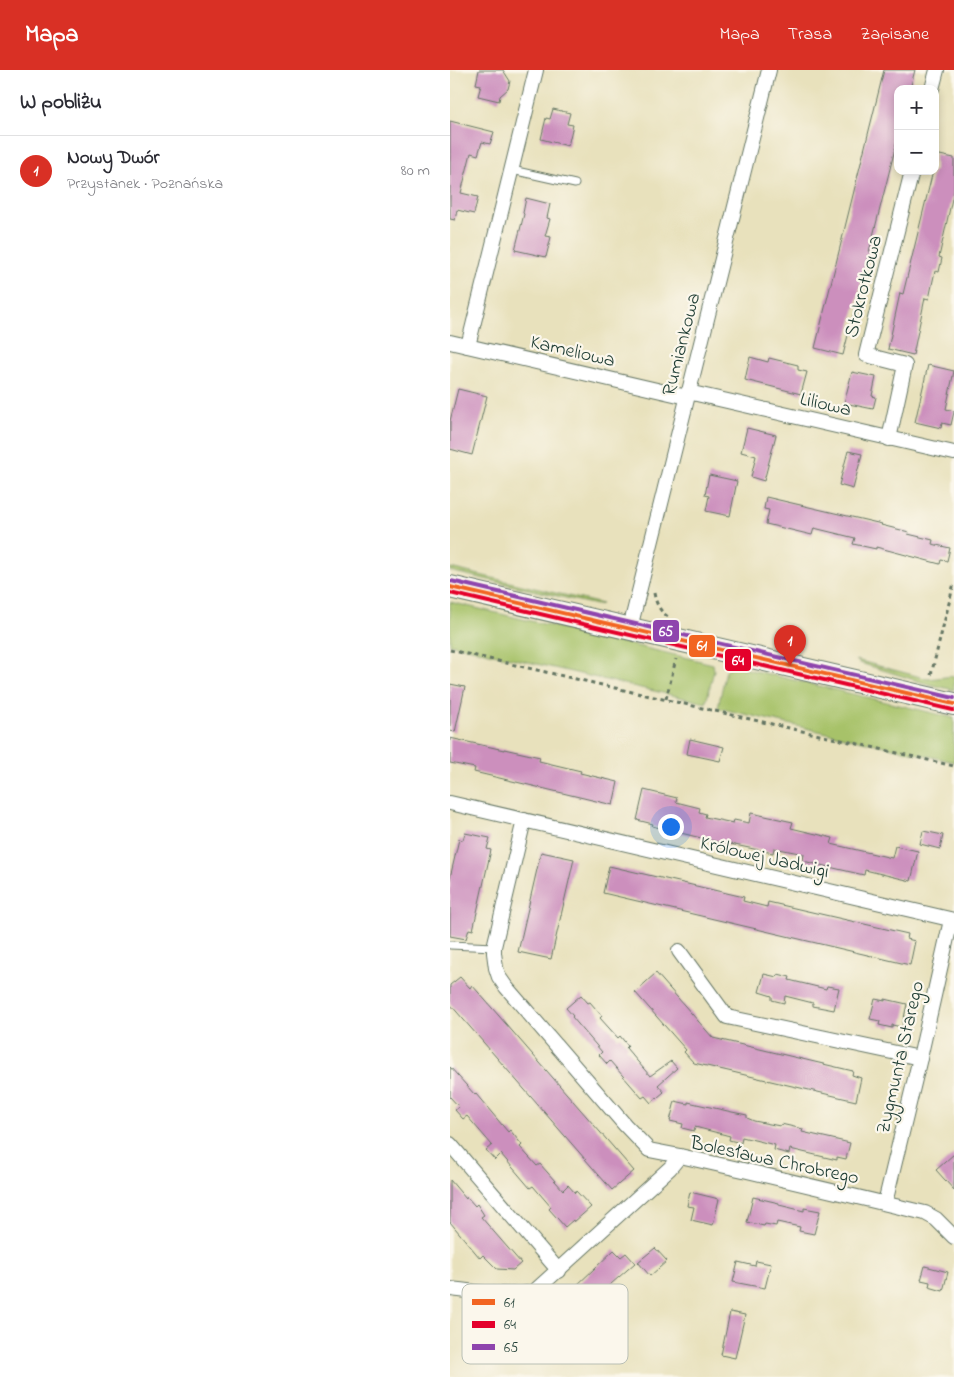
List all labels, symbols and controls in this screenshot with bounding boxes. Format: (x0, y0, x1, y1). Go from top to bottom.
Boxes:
text: Mapa (25, 18, 79, 53)
text: Mapa (720, 22, 760, 48)
text: Trasa (788, 22, 832, 48)
text: Zapisane (860, 22, 929, 48)
map controls (894, 85, 939, 175)
button: + (894, 85, 939, 130)
text: W pobliżu (20, 88, 102, 118)
button: − (894, 130, 939, 175)
text: Nowy Dwór (67, 145, 159, 172)
text: 1 (33, 159, 39, 183)
text: 80 m (401, 159, 430, 183)
text: Przystanek · Poznańska (67, 172, 223, 196)
street label: Stokrotkowa (838, 232, 891, 341)
street label: Rumiankowa (656, 290, 709, 399)
street label: Kameliowa (527, 329, 618, 376)
street label: Liliowa (797, 385, 854, 425)
line badge: 65 (652, 619, 680, 643)
text: 65 (658, 622, 673, 643)
pin: 1 (774, 625, 806, 666)
line badge: 61 (688, 634, 716, 658)
text: 61 (696, 636, 708, 657)
line badge: 64 (724, 648, 752, 672)
text: 64 (731, 651, 744, 672)
your location (658, 814, 684, 840)
street label: Królowej Jadwigi (697, 829, 832, 888)
street label: Zygmunta Starego (870, 978, 934, 1137)
street label: Bolesława Chrobrego (686, 1129, 861, 1194)
legend (462, 1284, 628, 1364)
text: 61 (504, 1293, 515, 1314)
text: 64 (504, 1315, 516, 1336)
text: 65 (504, 1338, 518, 1359)

